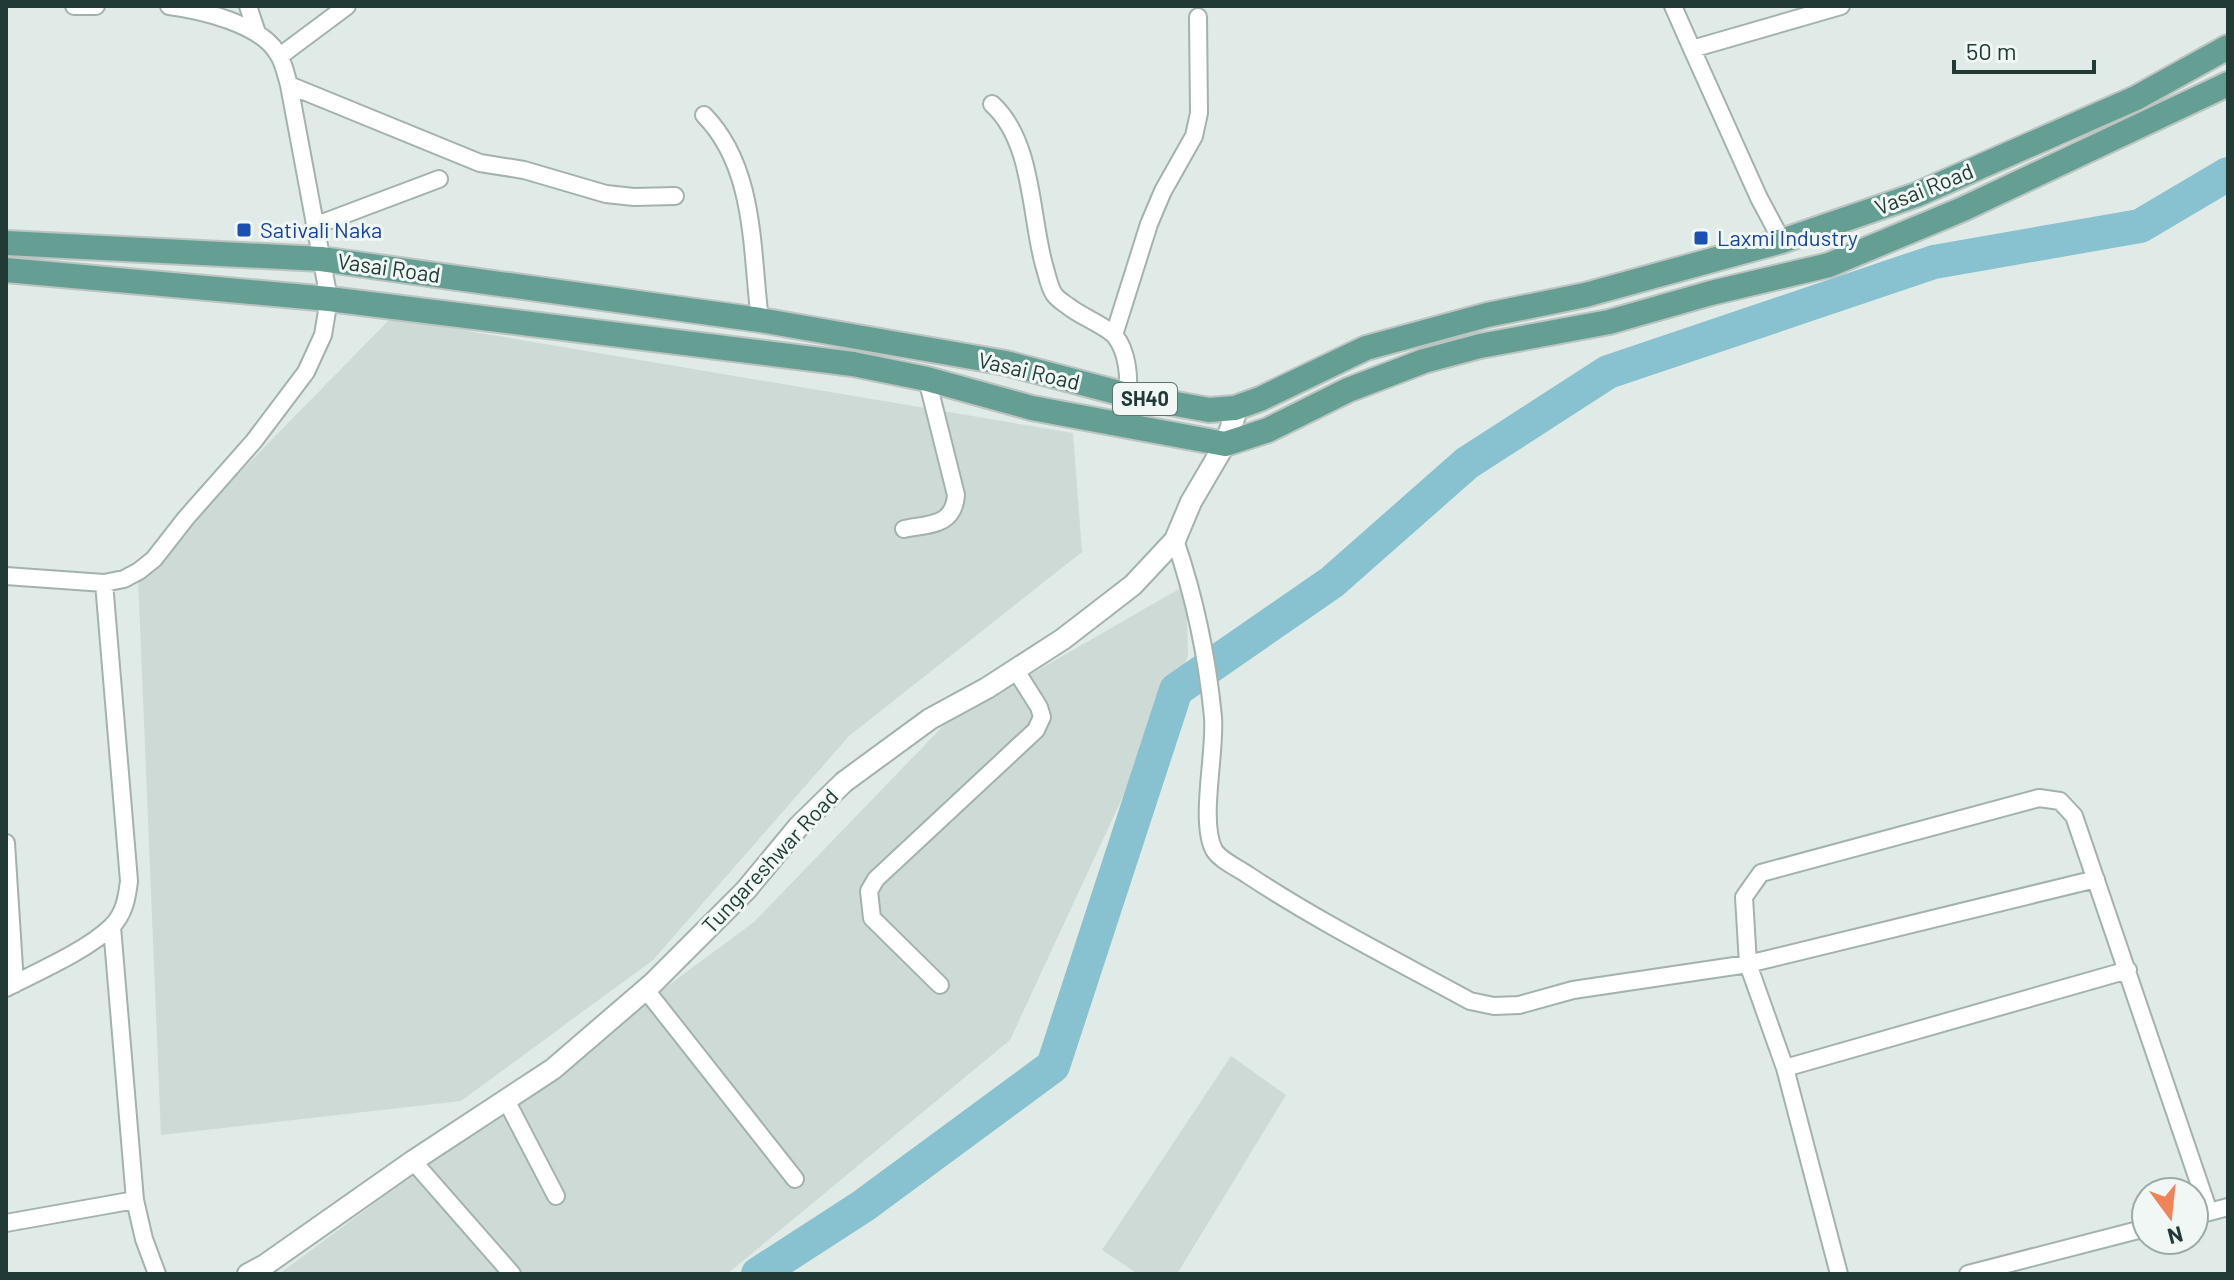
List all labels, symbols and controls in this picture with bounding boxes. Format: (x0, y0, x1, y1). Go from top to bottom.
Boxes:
scale bar (1954, 24, 2094, 74)
text: 50 m (1966, 36, 2017, 65)
street label: Vasai Road (1871, 157, 1977, 220)
place label: Sativali Naka (260, 216, 382, 242)
marker: Sativali Naka (235, 221, 253, 239)
place label: Laxmi Industry (1717, 224, 1858, 250)
marker: Laxmi Industry (1692, 229, 1710, 247)
street label: Vasai Road (336, 247, 442, 287)
street label: Vasai Road (976, 346, 1083, 394)
road number: SH40 (1113, 383, 1177, 415)
street label: Tungareshwar Road (696, 783, 843, 938)
north arrow (2130, 1176, 2210, 1256)
text: N (2165, 1222, 2186, 1251)

